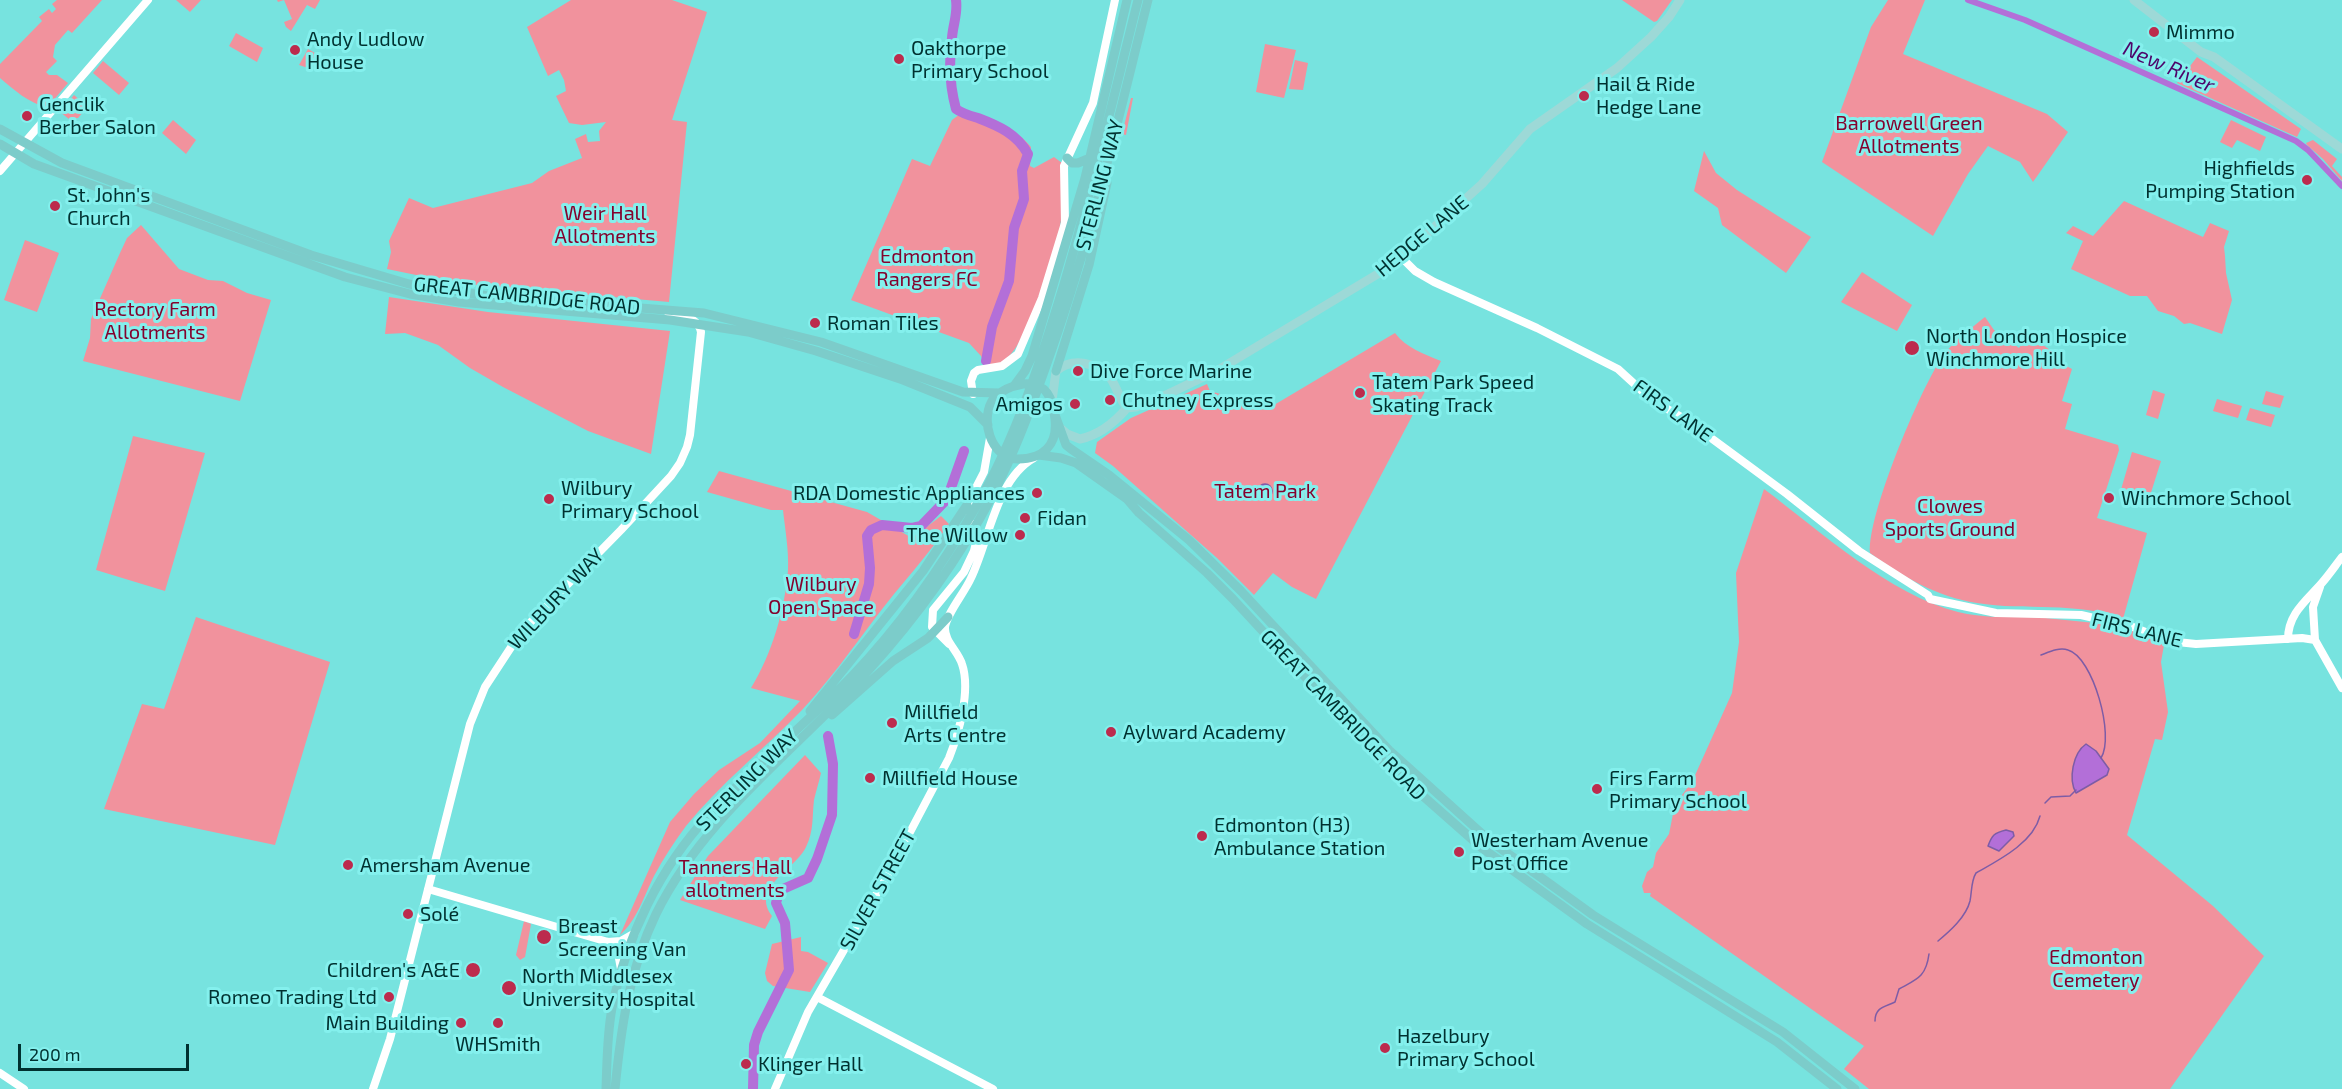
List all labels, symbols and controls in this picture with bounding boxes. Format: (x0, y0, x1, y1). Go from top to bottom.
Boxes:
place label: Mimmo (2166, 20, 2235, 44)
marker: Mimmo (2147, 25, 2161, 39)
place label: Andy Ludlow House (307, 27, 424, 74)
place label: Oakthorpe Primary School (911, 36, 1049, 83)
water label: New River (2119, 36, 2219, 98)
marker: Andy Ludlow House (288, 43, 302, 57)
marker: Oakthorpe Primary School (892, 52, 906, 66)
place label: Hail & Ride Hedge Lane (1596, 72, 1701, 119)
marker: Hail & Ride Hedge Lane (1577, 89, 1591, 103)
place label: Genclik Berber Salon (39, 92, 156, 139)
marker: Genclik Berber Salon (20, 109, 34, 123)
park label: Barrowell Green Allotments (1835, 111, 1983, 158)
street label: STERLING WAY (1071, 117, 1129, 253)
place label: Highfields Pumping Station (2145, 156, 2295, 203)
marker: Highfields Pumping Station (2300, 173, 2314, 187)
place label: St. John's Church (67, 183, 150, 230)
street label: HEDGE LANE (1371, 190, 1473, 282)
marker: St. John's Church (48, 199, 62, 213)
park label: Weir Hall Allotments (555, 201, 655, 248)
park label: Edmonton Rangers FC (876, 244, 978, 291)
street label: GREAT CAMBRIDGE ROAD (413, 272, 641, 320)
park label: Rectory Farm Allotments (94, 297, 216, 344)
place label: Roman Tiles (827, 311, 939, 335)
marker: Roman Tiles (808, 316, 822, 330)
place label: North London Hospice Winchmore Hill (1926, 324, 2127, 371)
marker: North London Hospice Winchmore Hill (1903, 339, 1921, 357)
place label: Dive Force Marine (1090, 359, 1252, 383)
marker: Dive Force Marine (1071, 364, 1085, 378)
place label: Tatem Park Speed Skating Track (1372, 370, 1534, 417)
street label: FIRS LANE (1629, 374, 1717, 448)
marker: Tatem Park Speed Skating Track (1353, 386, 1367, 400)
place label: Chutney Express (1122, 388, 1274, 412)
place label: Amigos (995, 392, 1063, 416)
marker: Chutney Express (1103, 393, 1117, 407)
marker: Amigos (1068, 397, 1082, 411)
place label: Wilbury Primary School (561, 476, 699, 523)
park label: Tatem Park (1214, 479, 1316, 503)
place label: RDA Domestic Appliances (793, 481, 1025, 505)
marker: RDA Domestic Appliances (1030, 486, 1044, 500)
place label: Winchmore School (2121, 486, 2291, 510)
marker: Winchmore School (2102, 491, 2116, 505)
marker: Wilbury Primary School (542, 492, 556, 506)
park label: Clowes Sports Ground (1885, 494, 2015, 541)
place label: Fidan (1037, 506, 1087, 530)
marker: Fidan (1018, 511, 1032, 525)
place label: The Willow (906, 523, 1008, 547)
marker: The Willow (1013, 528, 1027, 542)
street label: WILBURY WAY (503, 543, 609, 655)
park label: Wilbury Open Space (768, 572, 874, 619)
street label: FIRS LANE (2089, 607, 2185, 653)
street label: GREAT CAMBRIDGE ROAD (1255, 625, 1431, 805)
place label: Millfield Arts Centre (904, 700, 1007, 747)
marker: Millfield Arts Centre (885, 716, 899, 730)
place label: Aylward Academy (1123, 720, 1286, 744)
street label: STERLING WAY (691, 724, 803, 836)
marker: Aylward Academy (1104, 725, 1118, 739)
place label: Millfield House (882, 766, 1018, 790)
place label: Firs Farm Primary School (1609, 766, 1747, 813)
marker: Millfield House (863, 771, 877, 785)
marker: Firs Farm Primary School (1590, 782, 1604, 796)
place label: Edmonton (H3) Ambulance Station (1214, 813, 1385, 860)
street label: SILVER STREET (835, 825, 921, 955)
place label: Westerham Avenue Post Office (1471, 828, 1648, 875)
marker: Edmonton (H3) Ambulance Station (1195, 829, 1209, 843)
marker: Westerham Avenue Post Office (1452, 845, 1466, 859)
place label: Amersham Avenue (360, 853, 530, 877)
park label: Tanners Hall allotments (678, 855, 792, 902)
marker: Amersham Avenue (341, 858, 355, 872)
place label: Solé (420, 902, 459, 926)
marker: Solé (401, 907, 415, 921)
place label: Breast Screening Van (558, 914, 686, 961)
marker: Breast Screening Van (535, 928, 553, 946)
park label: Edmonton Cemetery (2049, 945, 2143, 992)
place label: Children's A&E (327, 958, 460, 982)
marker: Children's A&E (464, 961, 482, 979)
place label: North Middlesex University Hospital (522, 964, 695, 1011)
marker: North Middlesex University Hospital (500, 979, 518, 997)
place label: Romeo Trading Ltd (208, 985, 377, 1009)
marker: Romeo Trading Ltd (382, 990, 396, 1004)
place label: Main Building (326, 1011, 449, 1035)
marker: Main Building (454, 1016, 468, 1030)
marker: WHSmith (491, 1016, 505, 1030)
place label: Hazelbury Primary School (1397, 1024, 1535, 1071)
scale bar (21, 1032, 192, 1070)
place label: WHSmith (455, 1032, 541, 1056)
marker: Hazelbury Primary School (1378, 1041, 1392, 1055)
text: 200 m (29, 1043, 81, 1065)
place label: Klinger Hall (758, 1052, 863, 1076)
marker: Klinger Hall (739, 1057, 753, 1071)

